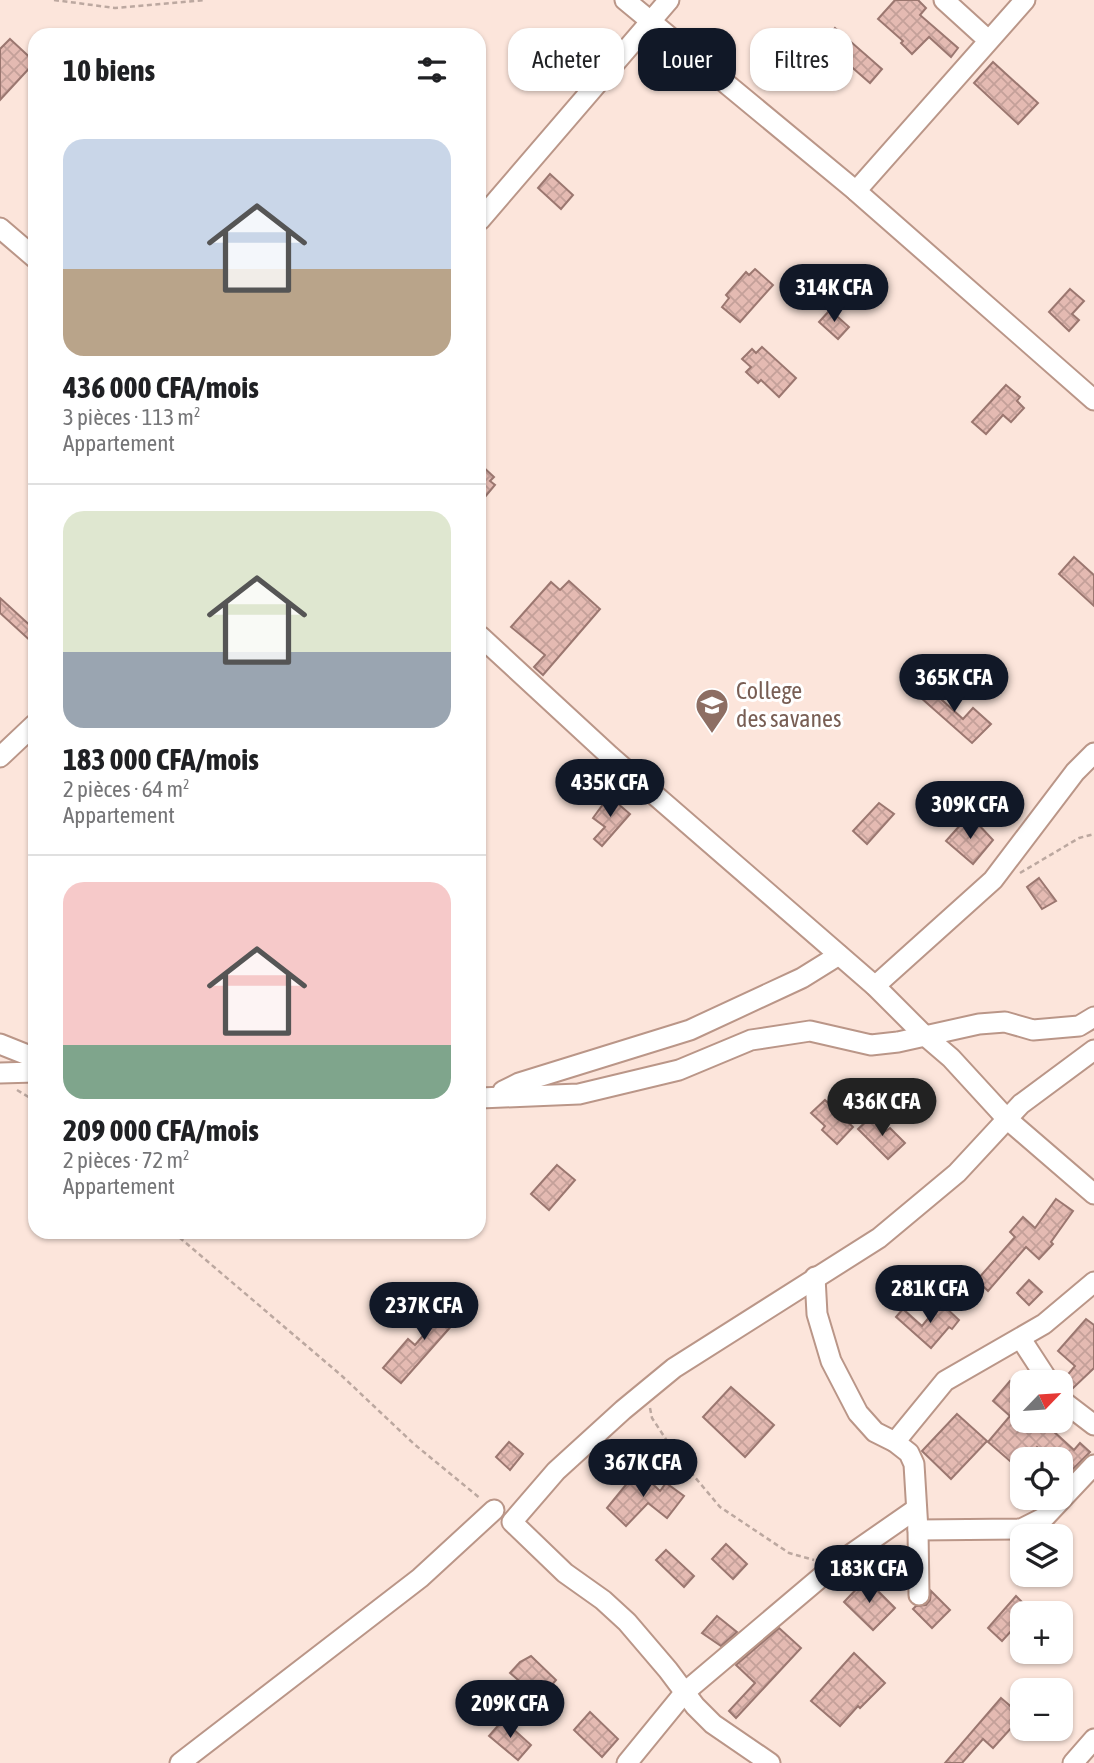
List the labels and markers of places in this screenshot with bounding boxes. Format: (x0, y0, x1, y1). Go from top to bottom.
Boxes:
pin: 314K CFA (762, 264, 906, 324)
pin: 365K CFA (882, 654, 1026, 714)
place label: College des savanes (736, 677, 841, 732)
school or university icon: College des savanes (693, 686, 731, 735)
pin: 435K CFA (538, 760, 682, 819)
pin: 309K CFA (898, 782, 1042, 841)
pin: 436K CFA (810, 1078, 954, 1138)
pin: 281K CFA (858, 1266, 1002, 1325)
pin: 237K CFA (352, 1282, 496, 1342)
pin: 367K CFA (571, 1440, 715, 1499)
pin: 183K CFA (797, 1546, 941, 1605)
pin: 209K CFA (438, 1680, 582, 1740)

